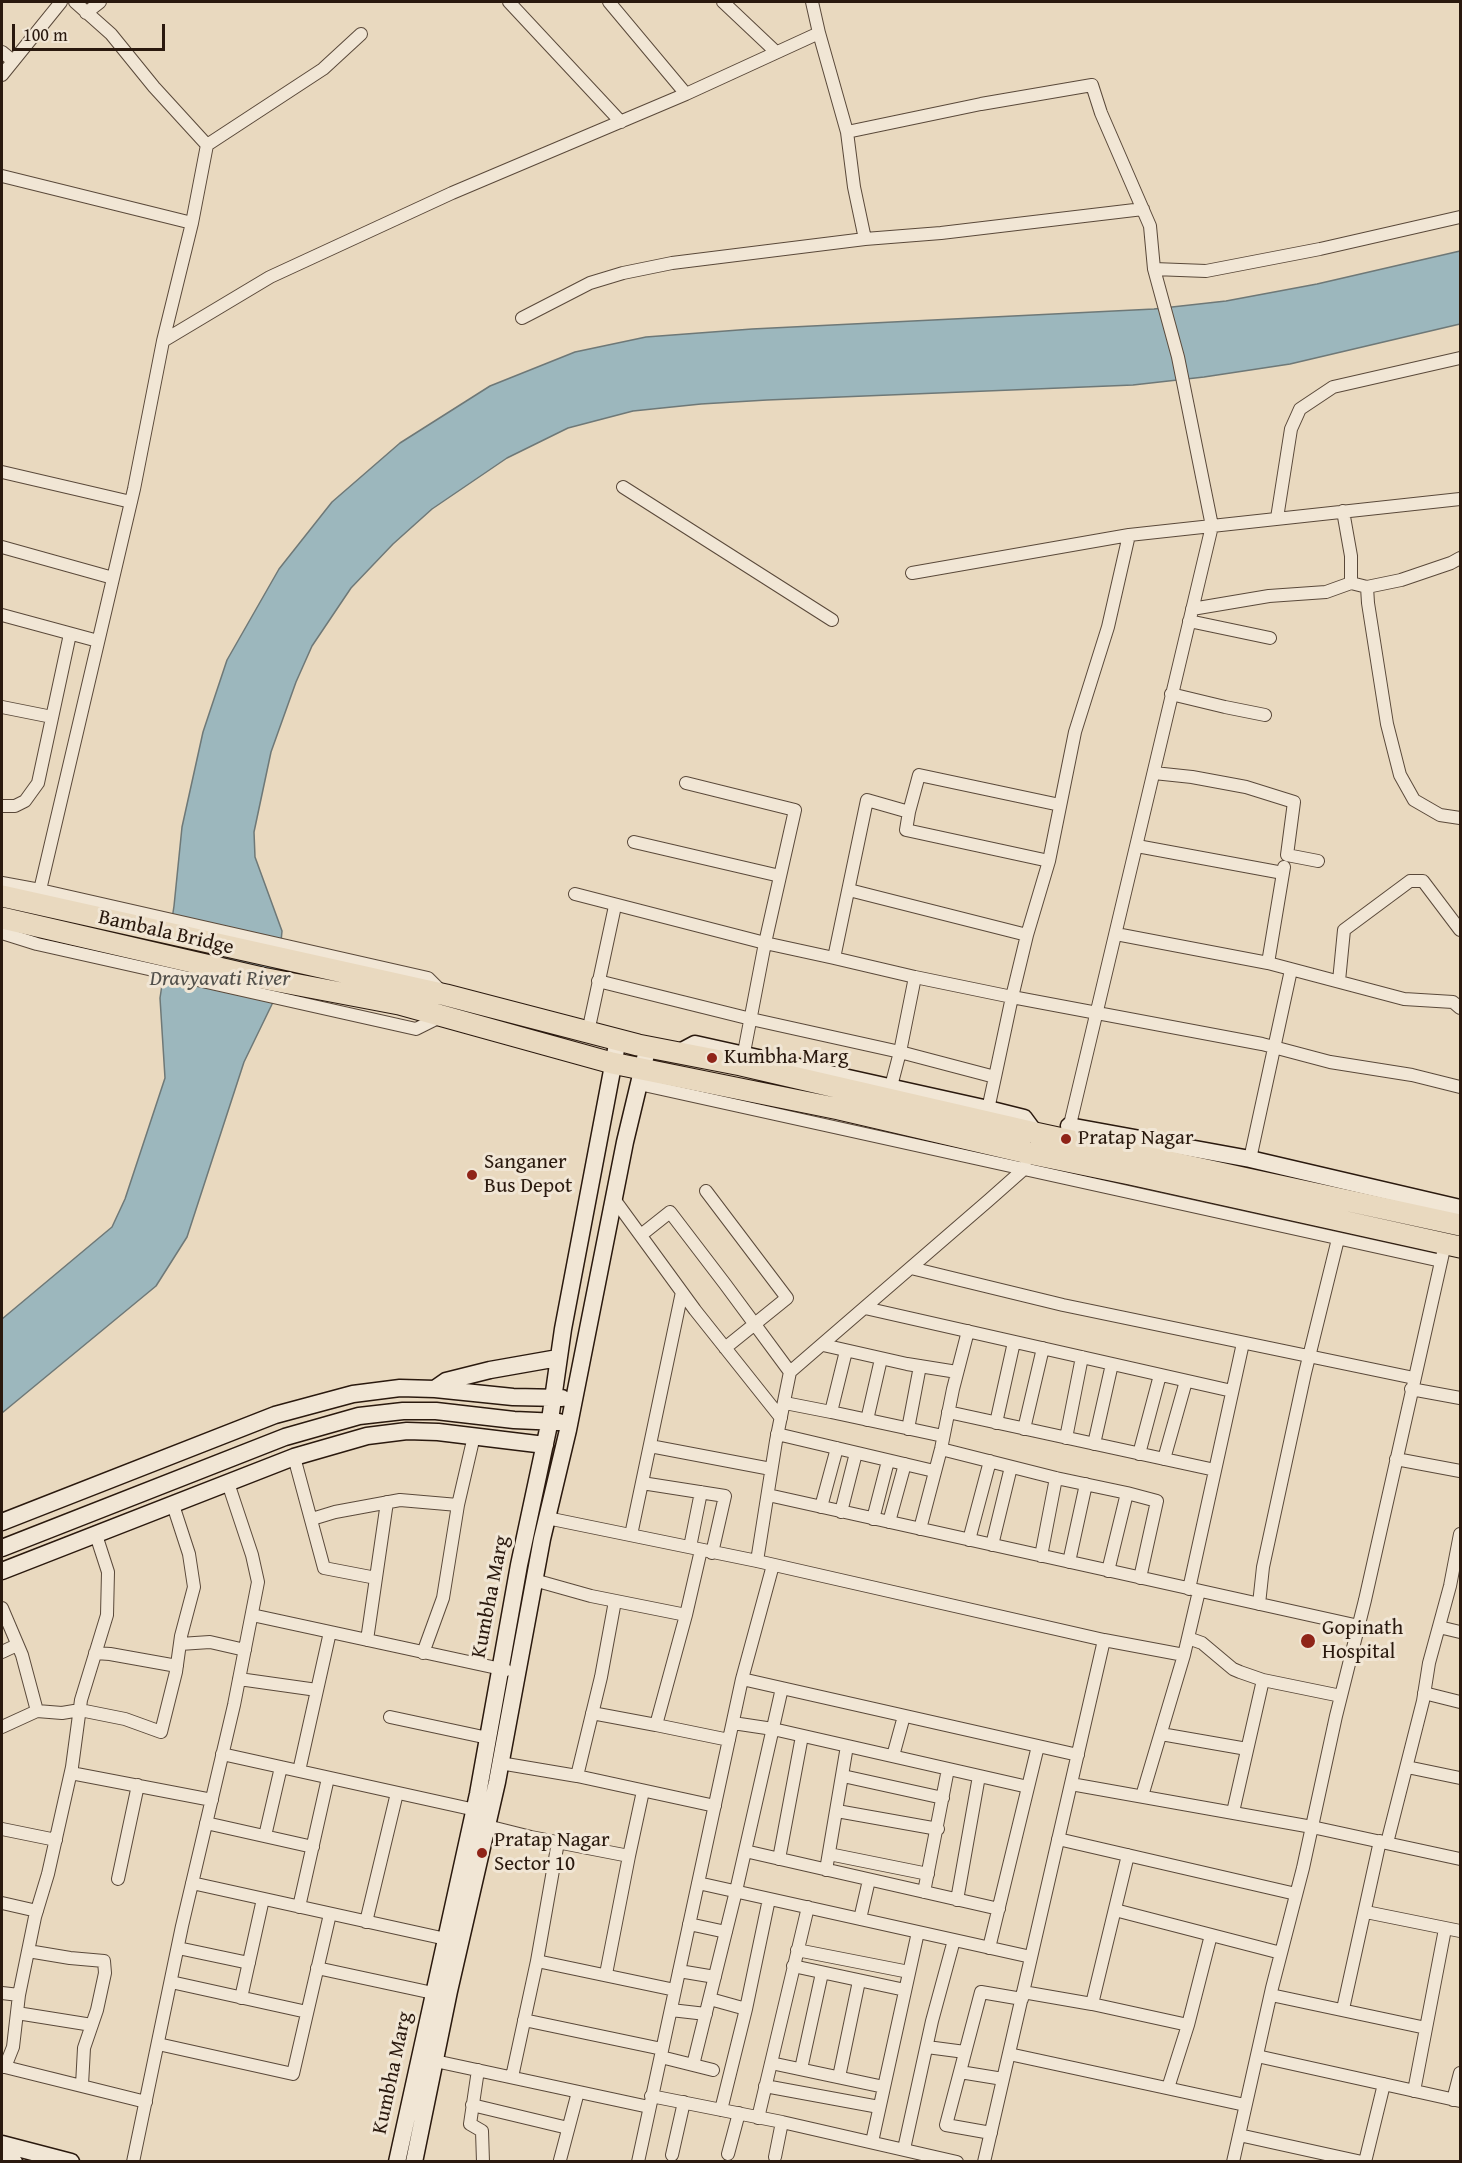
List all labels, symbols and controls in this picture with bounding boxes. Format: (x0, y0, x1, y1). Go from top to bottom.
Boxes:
scale bar (15, 12, 168, 50)
text: 100 m (23, 21, 68, 48)
street label: Bambala Bridge (96, 905, 236, 961)
water label: Dravyavati River (150, 966, 290, 992)
place label: Kumbha Marg (724, 1045, 848, 1071)
marker: Kumbha Marg (705, 1051, 719, 1065)
place label: Pratap Nagar (1078, 1126, 1194, 1152)
marker: Pratap Nagar (1059, 1132, 1073, 1146)
place label: Sanganer Bus Depot (484, 1150, 572, 1200)
marker: Sanganer Bus Depot (465, 1168, 479, 1182)
street label: Kumbha Marg (467, 1534, 515, 1660)
place label: Gopinath Hospital (1322, 1616, 1403, 1666)
marker: Gopinath Hospital (1299, 1632, 1317, 1650)
place label: Pratap Nagar Sector 10 (494, 1828, 610, 1878)
marker: Pratap Nagar Sector 10 (475, 1846, 489, 1860)
street label: Kumbha Marg (368, 2010, 418, 2136)

